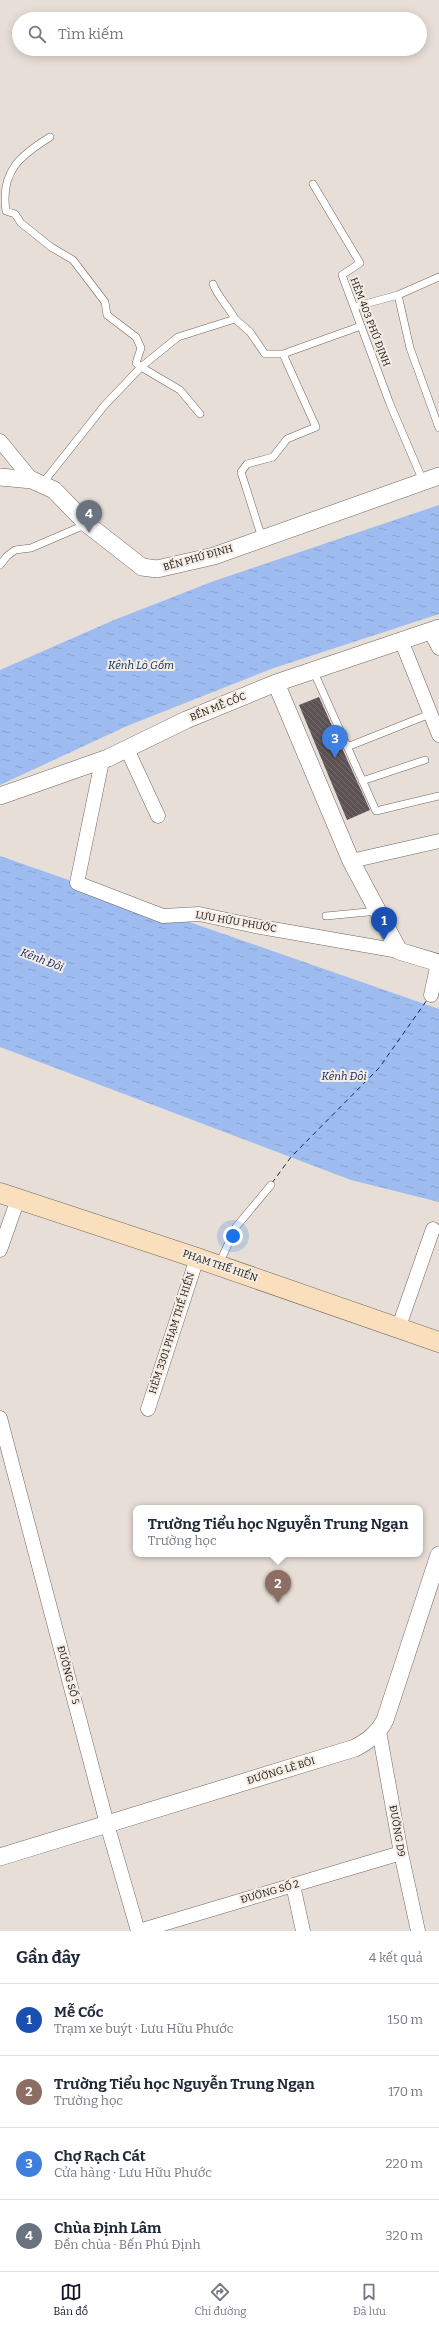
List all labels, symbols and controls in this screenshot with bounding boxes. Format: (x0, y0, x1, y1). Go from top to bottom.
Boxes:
search box (12, 12, 427, 56)
icon: search (26, 23, 48, 45)
text: Tìm kiếm (58, 25, 123, 43)
street label: HẺM 403 PHÚ ĐỊNH (347, 275, 394, 368)
pin: 4 (76, 500, 102, 533)
street label: BẾN PHÚ ĐỊNH (161, 539, 234, 574)
water label: Kênh Lò Gốm (108, 658, 174, 672)
street label: BẾN MỄ CỐC (187, 688, 248, 724)
pin: 3 (322, 725, 348, 758)
street label: LƯU HỮU PHƯỚC (195, 907, 278, 935)
pin: 1 (371, 907, 397, 940)
water label: Kênh Đôi (19, 946, 65, 974)
water label: Kênh Đôi (321, 1070, 367, 1083)
your location (223, 1226, 243, 1246)
street label: PHẠM THẾ HIỂN (181, 1245, 260, 1284)
street label: HẺM 3301 PHẠM THẾ HIỂN (144, 1270, 197, 1395)
popup (133, 1505, 423, 1557)
text: Trường Tiểu học Nguyễn Trung Ngạn (148, 1515, 408, 1533)
text: Trường học (148, 1533, 217, 1548)
pin: 2 (265, 1570, 291, 1603)
street label: ĐƯỜNG SỐ 5 (54, 1644, 84, 1706)
street label: ĐƯỜNG LÊ BÔI (245, 1753, 317, 1787)
street label: ĐƯỜNG D9 (387, 1804, 409, 1858)
street label: ĐƯỜNG SỐ 2 (238, 1875, 301, 1906)
text: Gần đây (16, 1947, 80, 1968)
text: 4 kết quả (369, 1950, 423, 1965)
text: Mễ Cốc (54, 2003, 103, 2021)
text: 1 (26, 2012, 32, 2027)
text: 150 m (387, 2012, 423, 2027)
text: Trạm xe buýt · Lưu Hữu Phước (54, 2021, 233, 2036)
text: Trường Tiểu học Nguyễn Trung Ngạn (54, 2075, 315, 2093)
text: 2 (25, 2084, 33, 2099)
text: 170 m (388, 2084, 423, 2099)
text: Trường học (54, 2093, 123, 2108)
text: Chợ Rạch Cát (54, 2147, 146, 2165)
text: 3 (25, 2156, 33, 2171)
text: 220 m (386, 2156, 423, 2171)
text: Cửa hàng · Lưu Hữu Phước (54, 2165, 212, 2180)
text: Chùa Định Lâm (54, 2219, 161, 2237)
text: 4 (25, 2228, 33, 2243)
text: 320 m (385, 2228, 423, 2243)
text: Đền chùa · Bến Phú Định (54, 2237, 201, 2252)
tab: Bản đồ (53, 2281, 88, 2318)
tab: Chỉ đường (194, 2281, 247, 2318)
tab: Đã lưu (353, 2281, 386, 2318)

